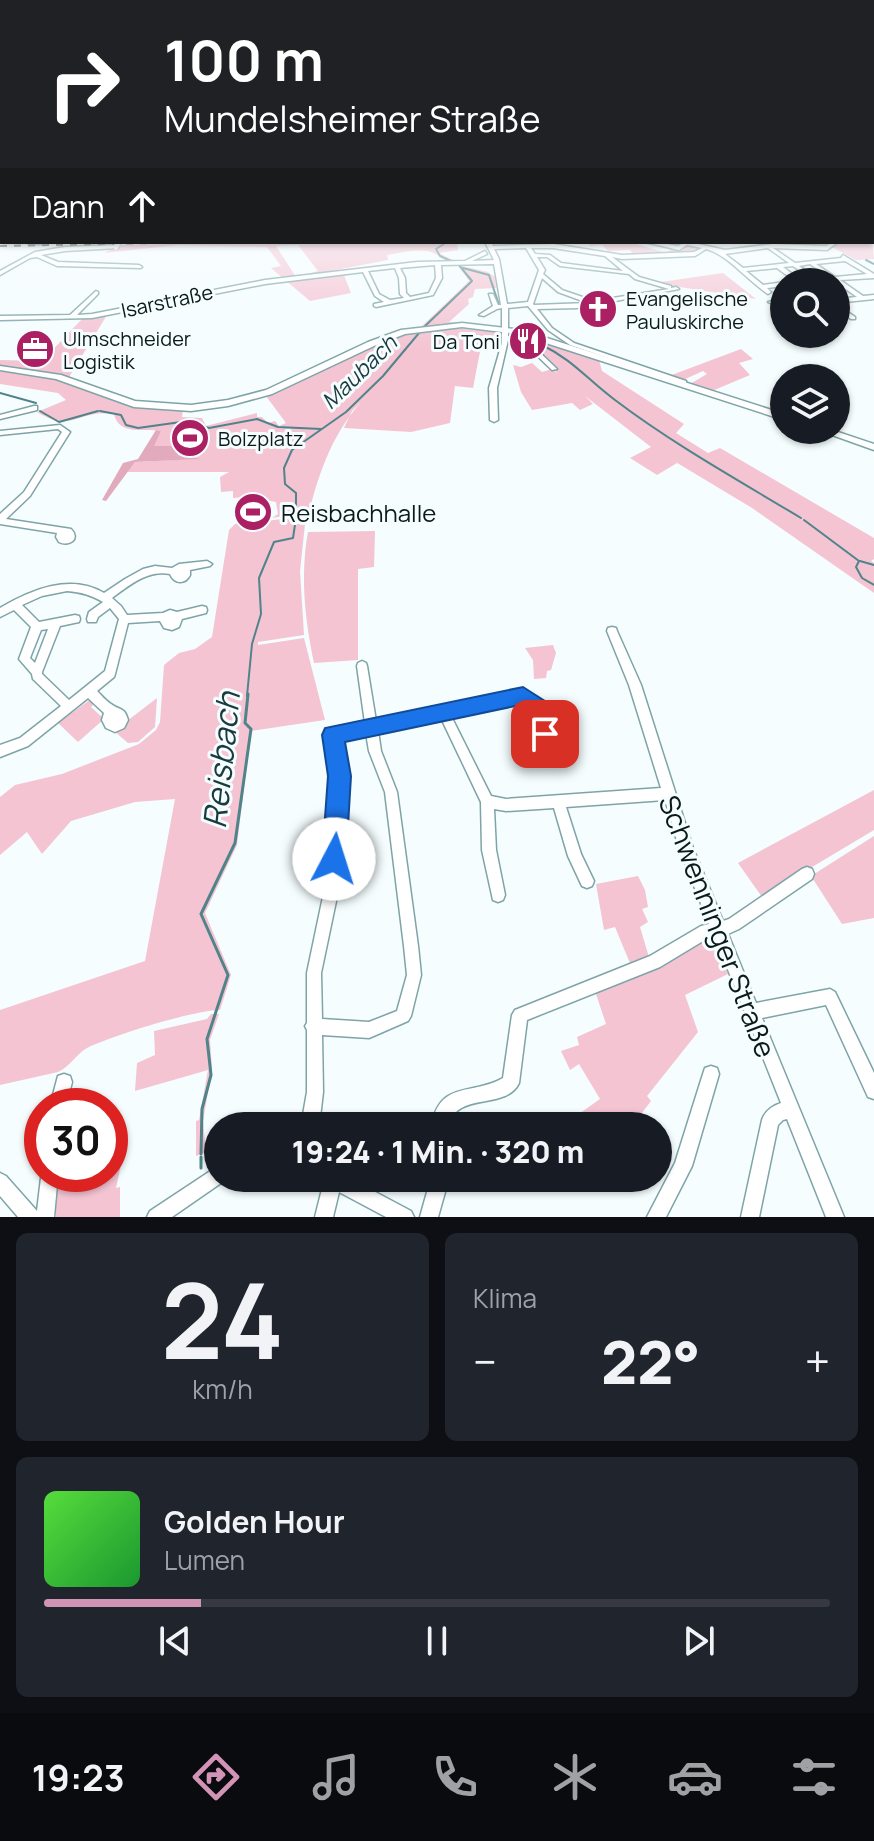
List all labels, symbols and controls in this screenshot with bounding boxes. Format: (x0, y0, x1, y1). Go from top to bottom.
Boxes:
text: 100 m (164, 21, 324, 98)
icon: right (32, 32, 136, 136)
text: Mundelsheimer Straße (164, 94, 541, 143)
icon: ahead (120, 184, 164, 228)
text: Dann (32, 186, 104, 227)
map controls (770, 268, 850, 444)
button: search (770, 268, 850, 348)
street label: Isarstraße (119, 278, 215, 324)
place label: Evangelische Pauluskirche (626, 285, 748, 335)
church icon: Evangelische Pauluskirche (577, 288, 619, 330)
restaurant icon: Da Toni (507, 320, 549, 362)
place label: Ulmschneider Logistik (63, 325, 191, 375)
office icon: Ulmschneider Logistik (14, 328, 56, 370)
water label: Maubach (315, 328, 404, 416)
place label: Da Toni (433, 328, 500, 355)
button: layers (770, 364, 850, 444)
sports icon: Bolzplatz (169, 417, 211, 459)
place label: Bolzplatz (218, 425, 304, 452)
sports icon: Reisbachhalle (232, 491, 274, 533)
place label: Reisbachhalle (281, 496, 436, 529)
water label: Reisbach (192, 689, 250, 830)
pin (511, 700, 579, 768)
icon: arrive (523, 712, 567, 756)
street label: Schwenninger Straße (650, 789, 786, 1063)
position arrow (292, 817, 376, 901)
speed limit sign: 30 (24, 1088, 128, 1192)
text: 19:24 · 1 Min. · 320 m (292, 1131, 584, 1172)
text: 24 (161, 1248, 284, 1390)
text: Klima (473, 1280, 537, 1316)
text: 22° (601, 1320, 700, 1402)
text: − (473, 1331, 497, 1391)
text: + (805, 1331, 830, 1391)
text: km/h (192, 1371, 253, 1407)
text: Golden Hour (164, 1501, 345, 1542)
text: Lumen (164, 1542, 245, 1578)
icon: previous (153, 1619, 197, 1663)
icon: pause (415, 1619, 459, 1663)
icon: next (677, 1619, 721, 1663)
icon: directions (188, 1749, 244, 1805)
icon: music (308, 1749, 364, 1805)
icon: phone (427, 1749, 483, 1805)
icon: climate (547, 1749, 603, 1805)
icon: car (667, 1749, 723, 1805)
icon: filters (786, 1749, 842, 1805)
text: 19:23 (32, 1753, 125, 1802)

